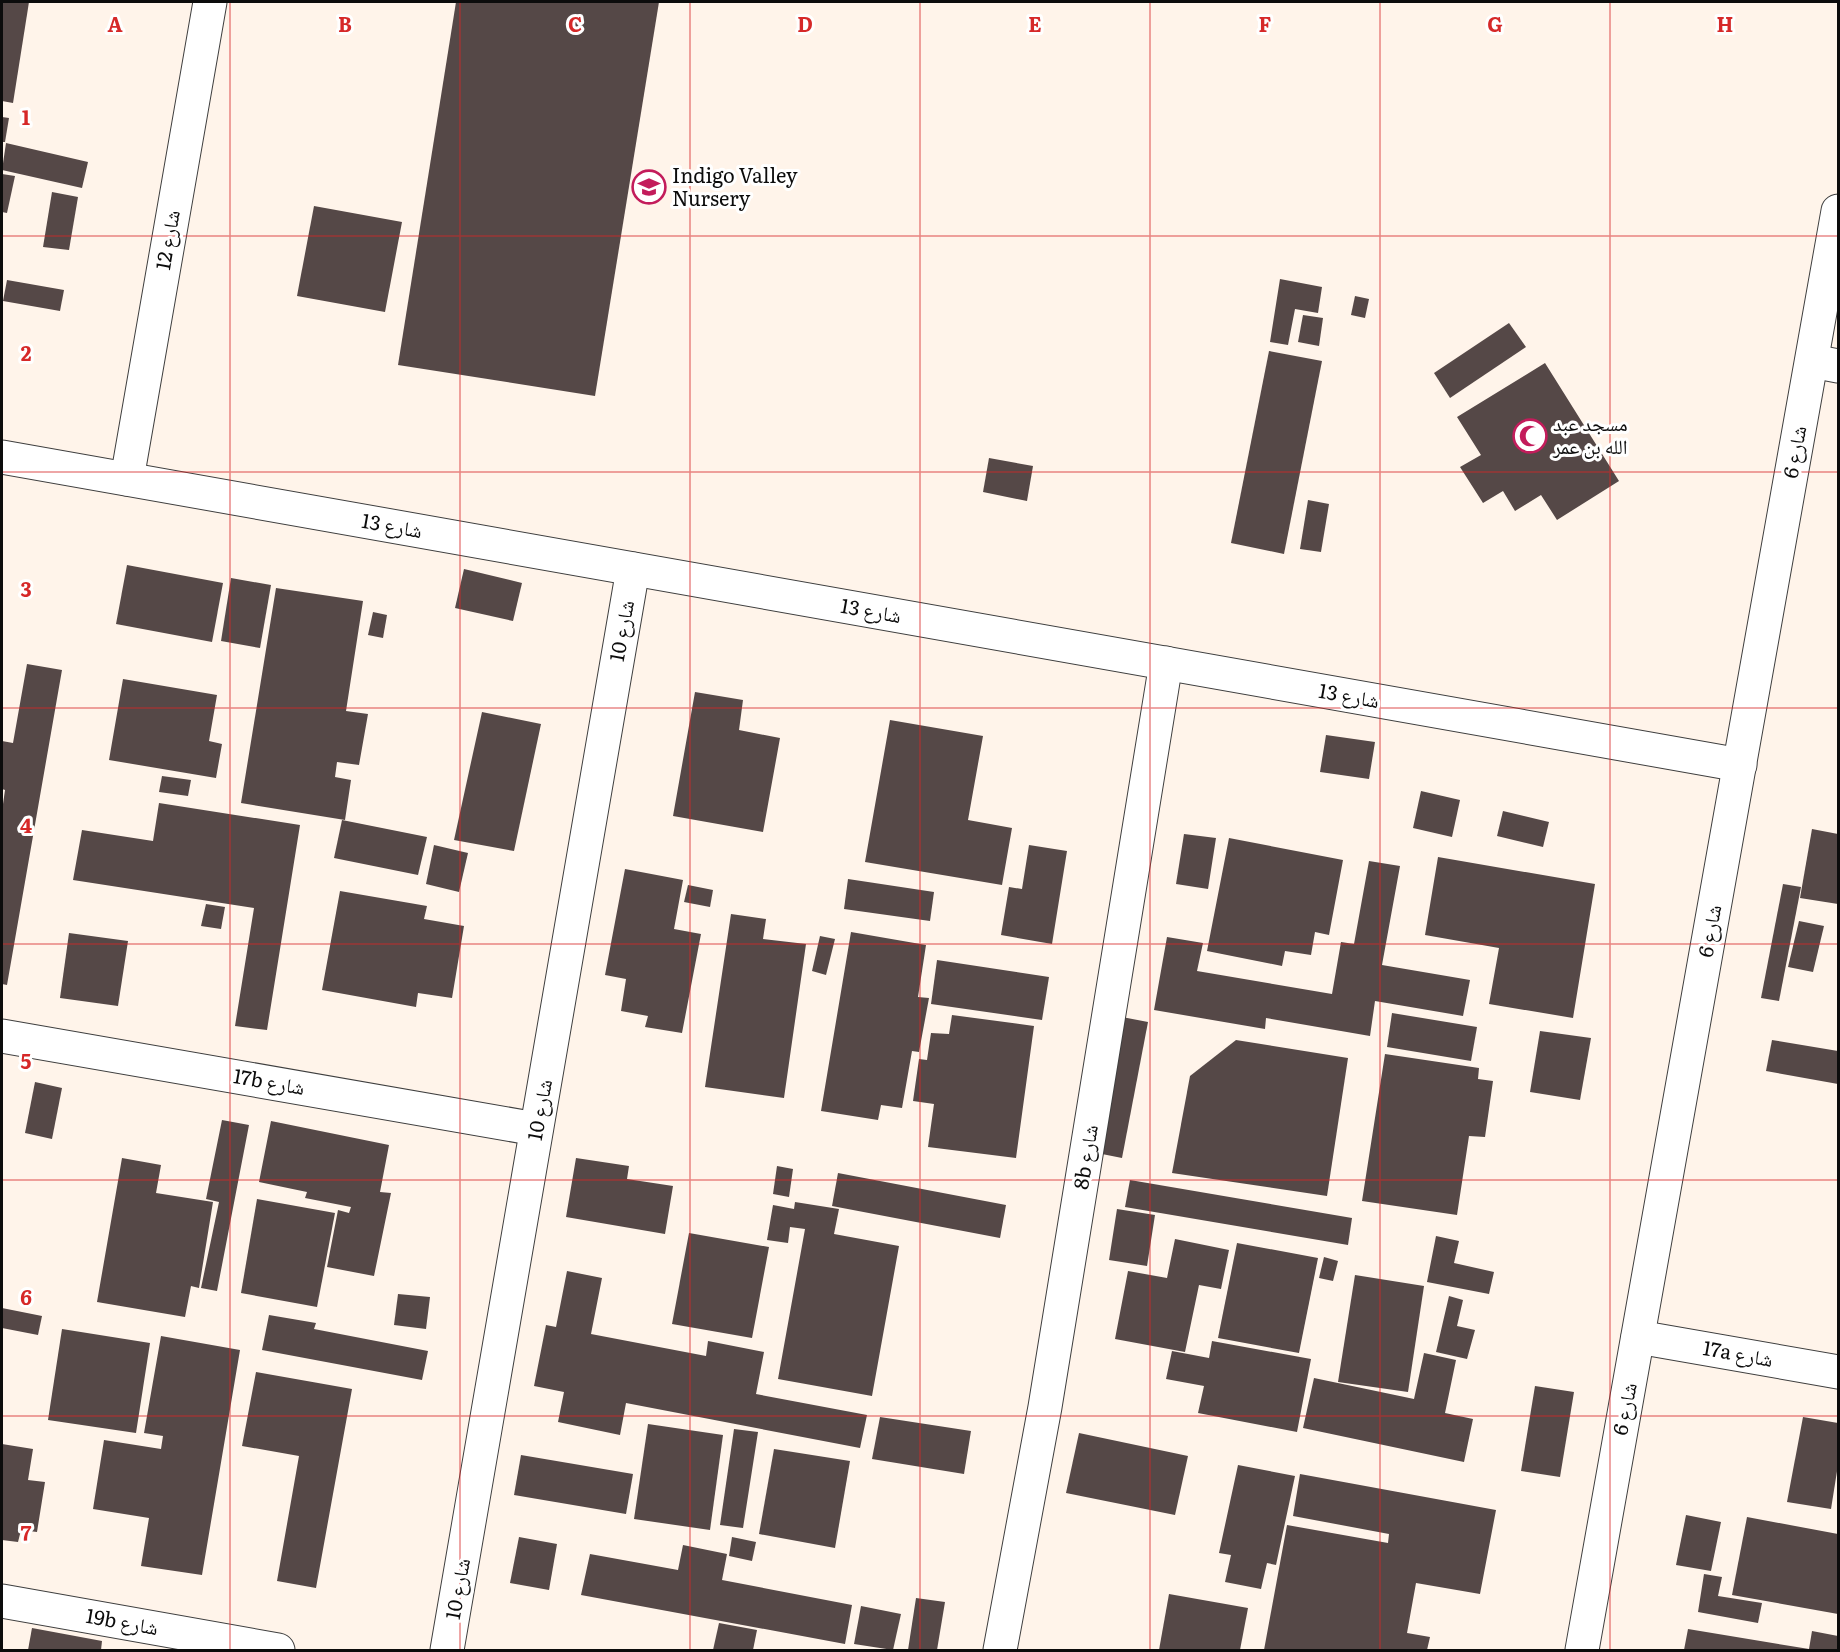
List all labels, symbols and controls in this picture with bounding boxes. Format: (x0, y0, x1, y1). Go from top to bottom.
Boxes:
text: A (107, 8, 123, 38)
text: B (338, 8, 352, 38)
text: C (568, 8, 582, 38)
text: D (797, 8, 813, 38)
text: E (1028, 8, 1042, 38)
text: F (1259, 8, 1272, 38)
text: G (1487, 8, 1503, 38)
text: H (1717, 8, 1733, 38)
text: 1 (22, 101, 30, 131)
place label: Indigo Valley Nursery (672, 159, 798, 212)
school or university icon: Indigo Valley Nursery (631, 169, 667, 205)
street label: شارع 12 (146, 207, 186, 272)
text: 2 (21, 337, 32, 367)
place label: مسجد عبد الله بن عمر (1552, 407, 1628, 460)
mosque icon: مسجد عبد الله بن عمر (1512, 418, 1548, 454)
street label: شارع 6 (1774, 423, 1812, 480)
street label: شارع 13 (360, 504, 425, 544)
text: 3 (20, 573, 32, 603)
street label: شارع 13 (839, 589, 904, 629)
street label: شارع 10 (600, 598, 640, 664)
street label: شارع 13 (1317, 674, 1382, 714)
text: 4 (20, 809, 32, 839)
street label: شارع 6 (1689, 902, 1727, 959)
text: 5 (21, 1045, 32, 1075)
street label: 17b شارع (231, 1059, 307, 1101)
street label: شارع 10 (518, 1077, 558, 1143)
street label: 8b شارع (1064, 1122, 1104, 1191)
text: 6 (20, 1281, 32, 1311)
street label: 17a شارع (1701, 1331, 1776, 1373)
street label: شارع 6 (1603, 1380, 1643, 1437)
text: 7 (21, 1517, 32, 1547)
street label: شارع 10 (436, 1556, 476, 1622)
street label: 19b شارع (84, 1599, 161, 1641)

